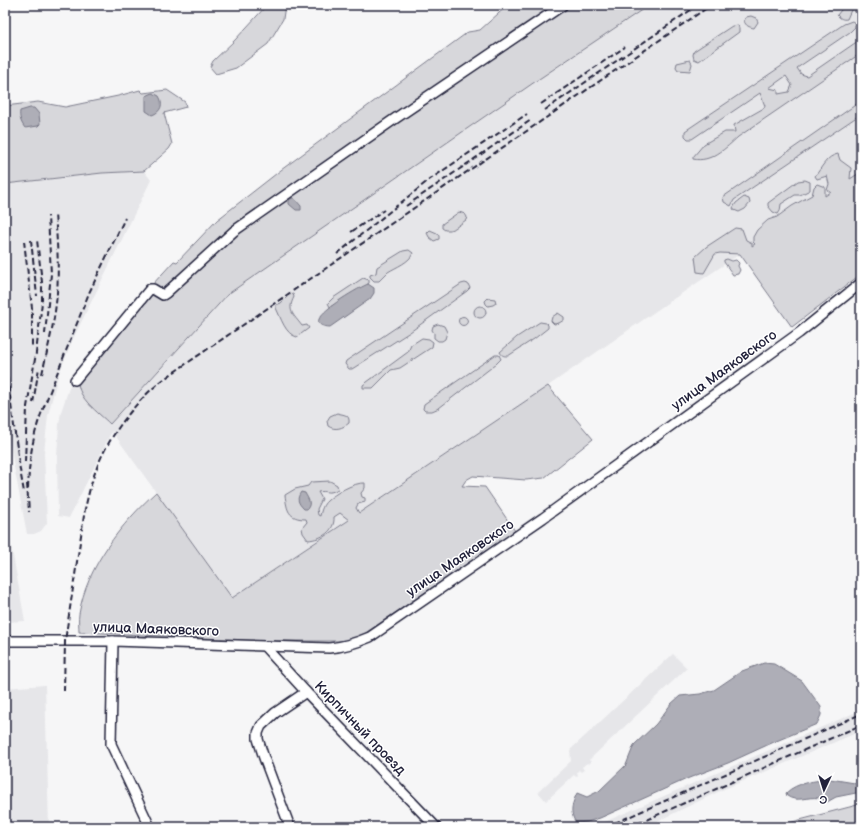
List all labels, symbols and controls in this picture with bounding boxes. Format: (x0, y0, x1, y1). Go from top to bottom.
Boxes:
street label: улица Маяковского (668, 326, 780, 414)
street label: улица Маяковского (403, 516, 517, 600)
street label: улица Маяковского (93, 618, 219, 640)
street label: Кирпичный проезд (311, 677, 410, 779)
north arrow (804, 770, 844, 810)
text: С (819, 793, 828, 806)

